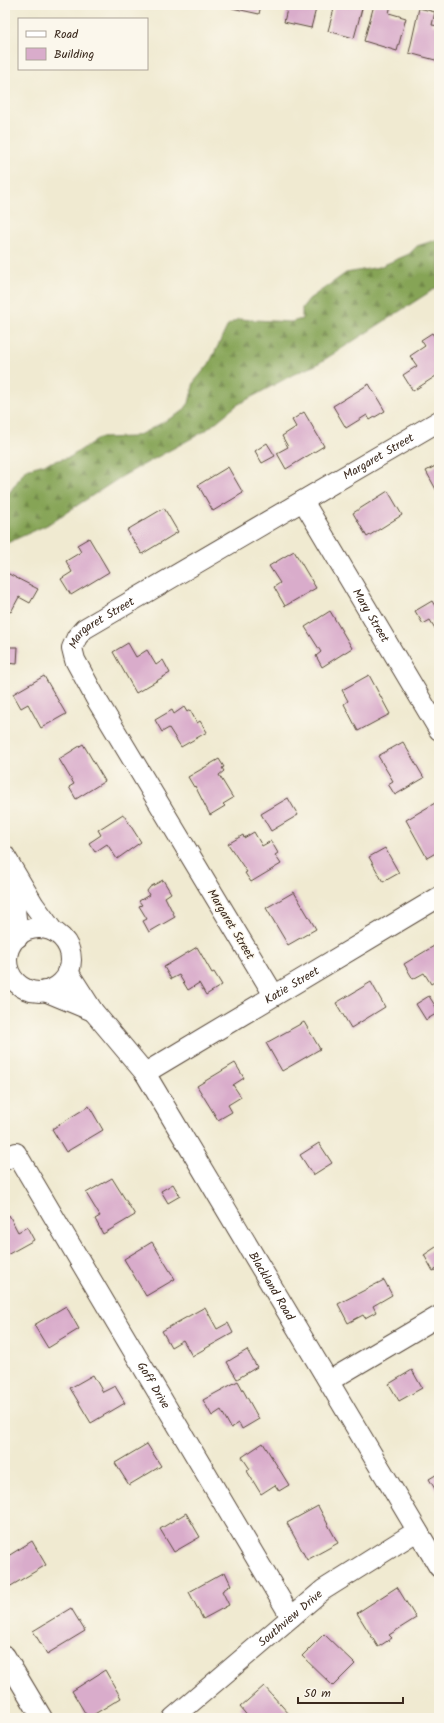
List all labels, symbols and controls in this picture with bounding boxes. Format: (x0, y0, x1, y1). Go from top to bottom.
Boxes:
legend (18, 18, 148, 70)
text: Road (54, 25, 79, 44)
text: Building (54, 45, 94, 64)
street label: Margaret Street (339, 428, 418, 485)
street label: Mary Street (347, 585, 394, 647)
street label: Margaret Street (64, 592, 139, 652)
street label: Margaret Street (202, 885, 259, 964)
street label: Katie Street (261, 962, 323, 1009)
street label: Blackland Road (243, 1248, 300, 1325)
street label: Goff Drive (132, 1358, 175, 1413)
street label: Southview Drive (254, 1585, 328, 1652)
scale bar (298, 1679, 403, 1705)
text: 50 m (304, 1684, 331, 1703)

